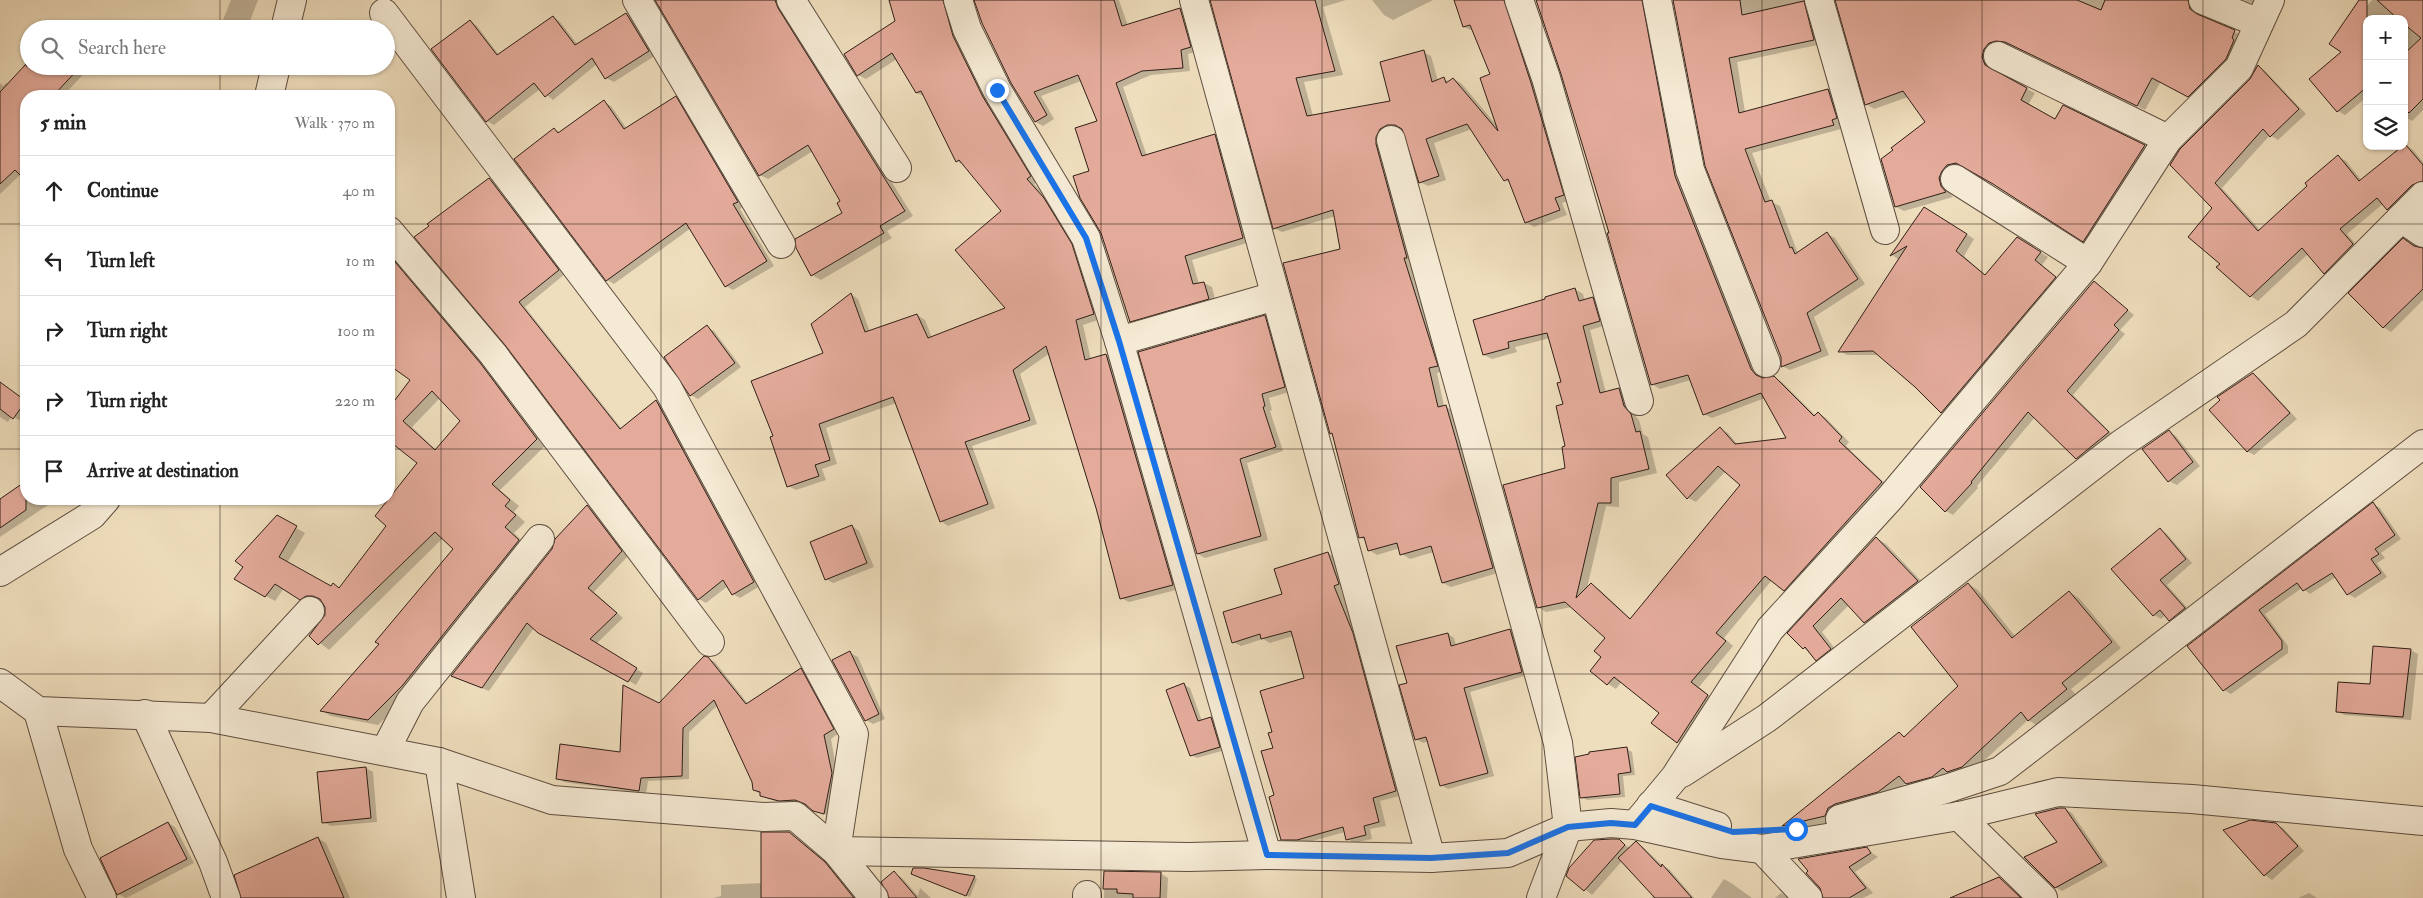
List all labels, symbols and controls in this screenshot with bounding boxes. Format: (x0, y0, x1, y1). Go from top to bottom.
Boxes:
map controls (2363, 15, 2408, 150)
button: + (2363, 15, 2408, 60)
search box (20, 20, 395, 75)
icon: search (38, 34, 66, 62)
text: Search here (78, 36, 166, 60)
button: − (2363, 60, 2408, 105)
route end (986, 79, 1009, 102)
button: layers (2363, 105, 2408, 150)
text: 5 min (40, 109, 86, 136)
text: Walk · 370 m (294, 113, 375, 133)
icon: ahead (40, 177, 68, 205)
text: Continue (87, 179, 158, 203)
text: 40 m (342, 181, 375, 201)
icon: left (40, 247, 68, 275)
text: Turn left (87, 249, 155, 273)
text: 10 m (345, 251, 375, 271)
icon: right (40, 317, 68, 345)
text: Turn right (87, 319, 167, 343)
text: 100 m (337, 321, 375, 341)
icon: right (40, 387, 68, 415)
text: Turn right (87, 389, 167, 413)
text: 220 m (335, 391, 375, 411)
icon: arrive (40, 457, 68, 485)
text: Arrive at destination (87, 459, 239, 483)
route start (1785, 818, 1808, 841)

